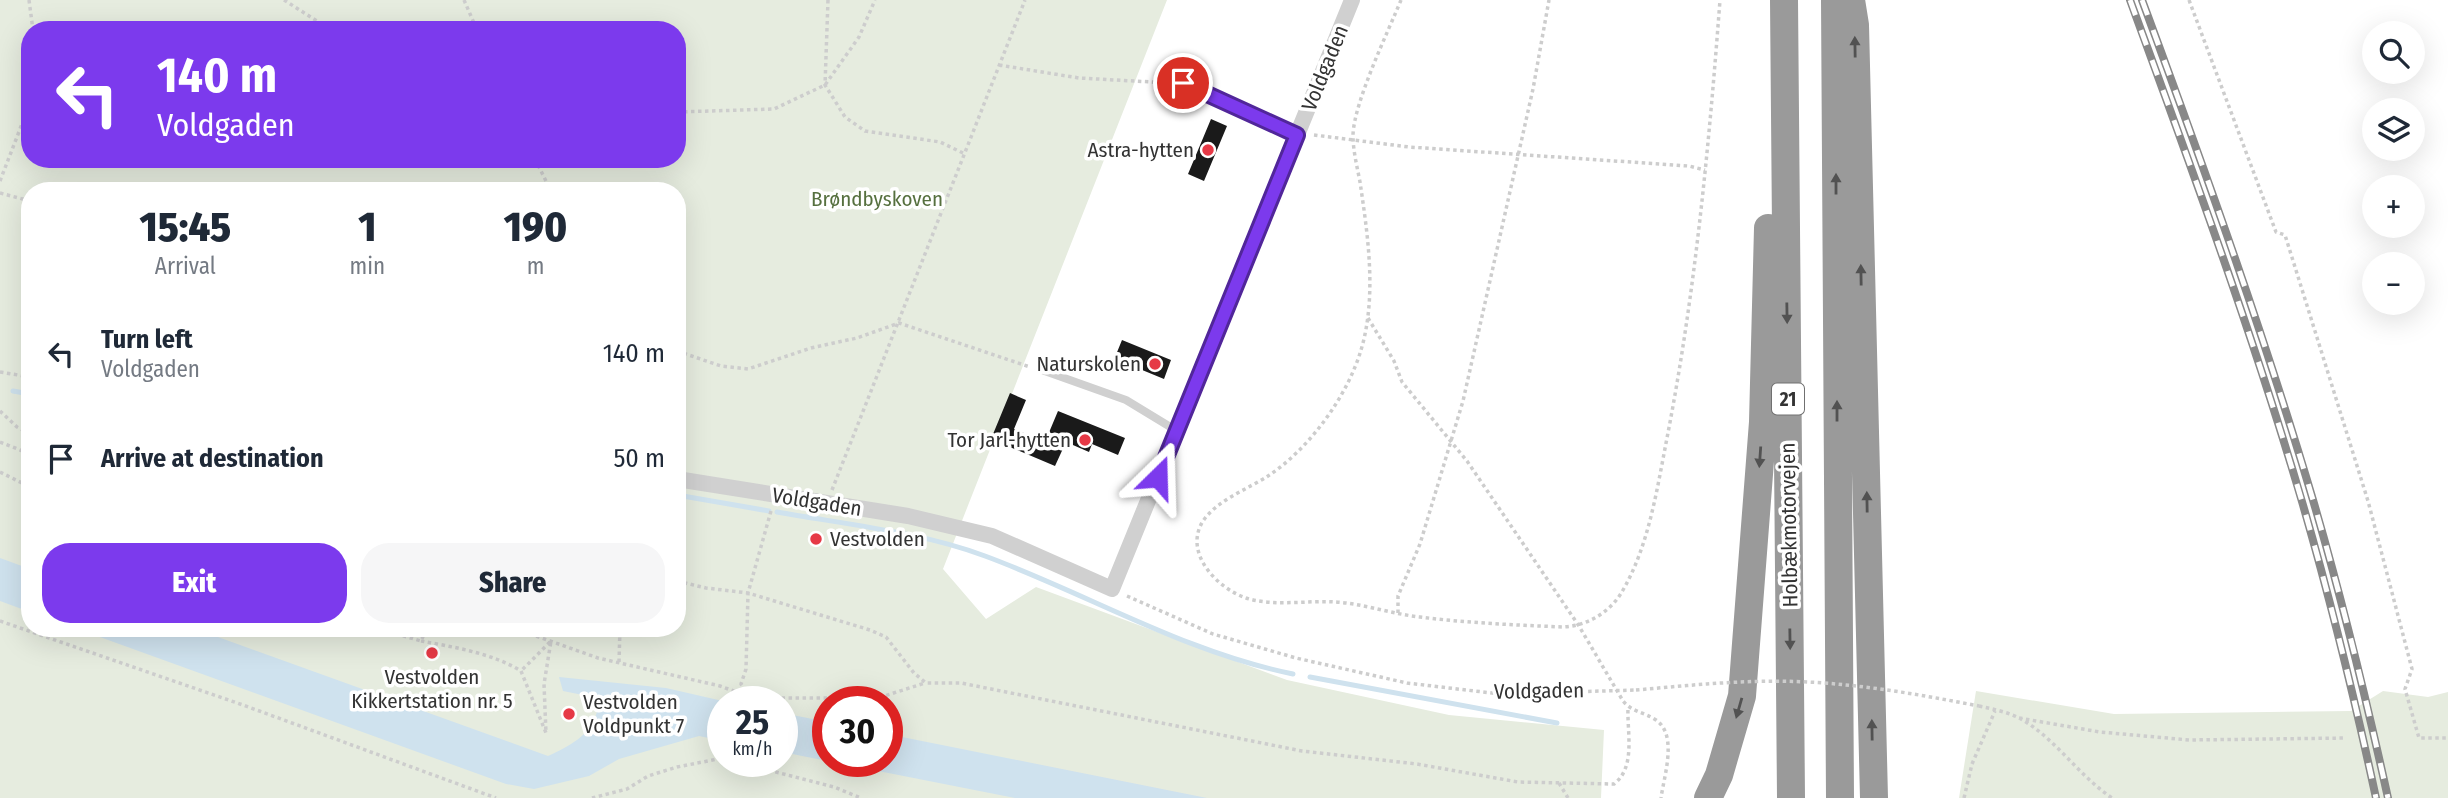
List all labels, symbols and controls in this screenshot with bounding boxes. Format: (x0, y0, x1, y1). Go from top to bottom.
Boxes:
street label: Voldgaden (1296, 21, 1354, 115)
map controls (2362, 21, 2425, 315)
button: search (2362, 21, 2425, 84)
one-way arrow (1850, 36, 1861, 58)
text: 140 m (157, 46, 277, 105)
icon: left (42, 49, 133, 140)
pin (1153, 53, 1213, 113)
icon: arrive (1164, 64, 1202, 102)
button: layers (2362, 98, 2425, 161)
text: Voldgaden (157, 106, 295, 144)
place label: Astra-hytten (1087, 137, 1194, 163)
marker: Astra-hytten (1200, 142, 1216, 158)
one-way arrow (1830, 173, 1842, 195)
button: + (2362, 175, 2425, 238)
park label: Brøndbyskoven (811, 186, 943, 212)
text: 15:45 (140, 202, 231, 252)
text: 1 (358, 202, 376, 252)
text: 190 (504, 202, 567, 252)
text: Arrival (155, 252, 216, 280)
text: min (350, 252, 385, 280)
text: m (527, 252, 544, 280)
button: − (2362, 252, 2425, 315)
one-way arrow (1855, 264, 1867, 286)
one-way arrow (1781, 302, 1793, 324)
text: Turn left (101, 324, 193, 355)
icon: left (42, 335, 80, 373)
text: 140 m (603, 338, 665, 369)
place label: Naturskolen (1037, 351, 1141, 377)
text: Voldgaden (101, 355, 200, 383)
marker: Naturskolen (1147, 356, 1163, 372)
road number: 21 (1772, 384, 1804, 414)
one-way arrow (1831, 400, 1843, 422)
place label: Tor Jarl-hytten (948, 427, 1071, 453)
marker: Tor Jarl-hytten (1077, 432, 1093, 448)
icon: arrive (42, 440, 80, 478)
position arrow (1121, 440, 1195, 514)
street label: Holbækmotorvejen (1775, 442, 1803, 608)
text: Arrive at destination (101, 443, 324, 474)
text: 50 m (613, 443, 665, 474)
one-way arrow (1754, 447, 1765, 469)
street label: Voldgaden (770, 482, 864, 522)
one-way arrow (1861, 491, 1872, 513)
place label: Vestvolden (830, 526, 925, 552)
marker: Vestvolden (808, 531, 824, 547)
button: Exit (42, 543, 347, 623)
button: Share (361, 543, 665, 623)
one-way arrow (1784, 628, 1796, 650)
marker: Vestvolden Kikkertstation nr. 5 (424, 645, 440, 661)
place label: Vestvolden Kikkertstation nr. 5 (351, 664, 513, 714)
street label: Voldgaden (1494, 677, 1584, 705)
speed limit sign: 30 (812, 686, 903, 777)
place label: Vestvolden Voldpunkt 7 (583, 689, 684, 739)
one-way arrow (1733, 698, 1743, 719)
text: 25 (736, 701, 769, 743)
marker: Vestvolden Voldpunkt 7 (561, 706, 577, 722)
one-way arrow (1867, 719, 1878, 741)
text: km/h (732, 738, 773, 760)

